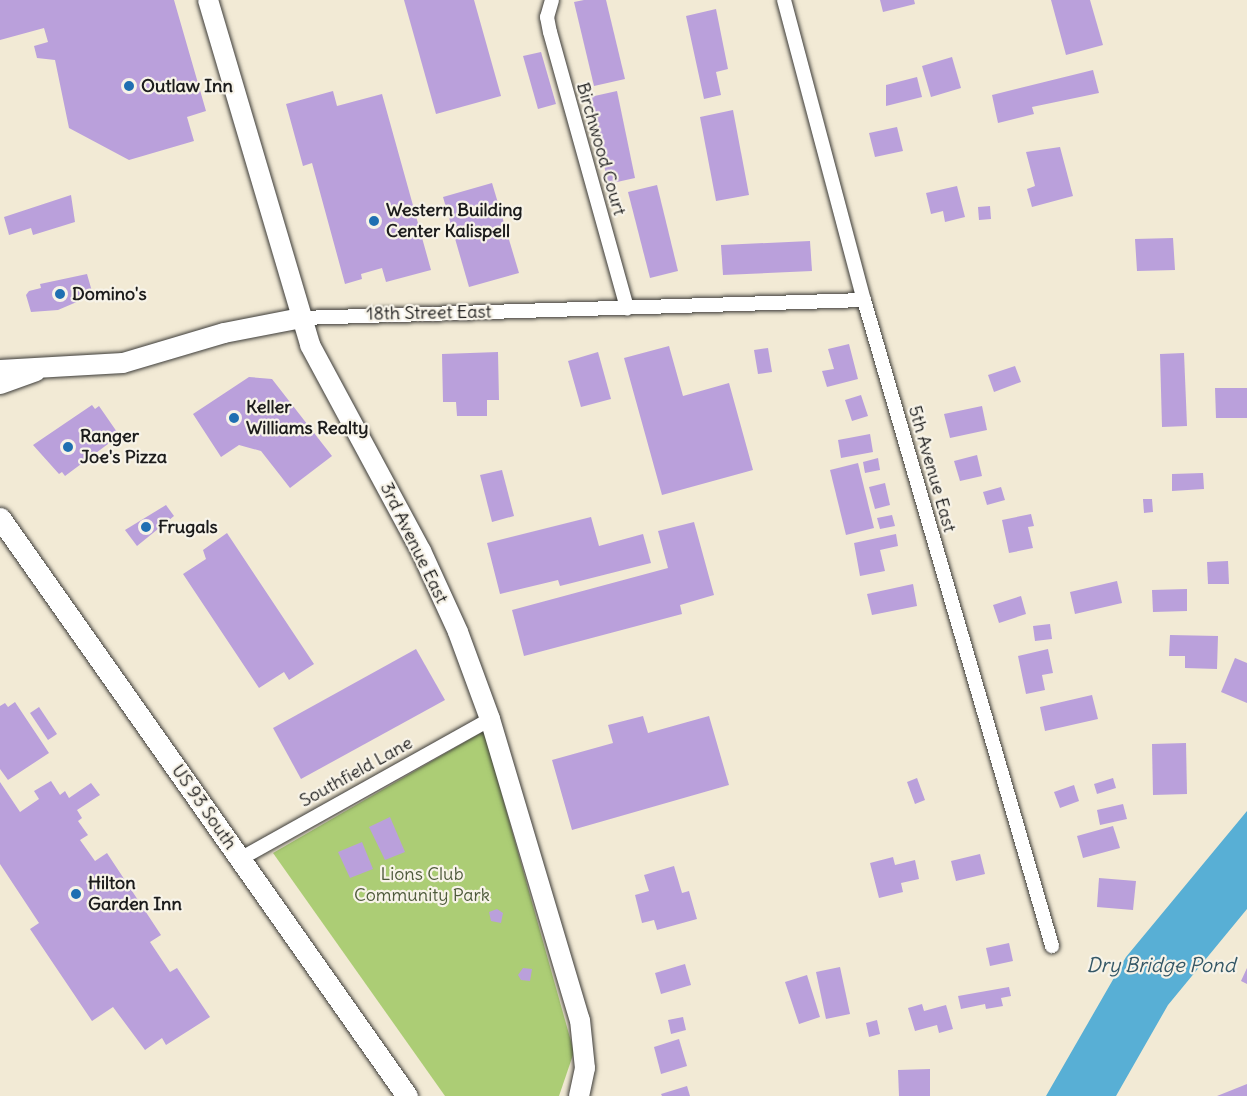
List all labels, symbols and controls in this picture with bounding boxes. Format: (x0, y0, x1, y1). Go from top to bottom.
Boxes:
place label: Outlaw Inn (141, 75, 233, 97)
marker: Outlaw Inn (122, 79, 136, 93)
street label: Birchwood Court (572, 80, 630, 218)
place label: Western Building Center Kalispell (386, 200, 523, 242)
marker: Western Building Center Kalispell (367, 214, 381, 228)
place label: Domino's (72, 283, 147, 305)
marker: Domino's (53, 287, 67, 301)
street label: 18th Street East (366, 301, 492, 325)
place label: Keller Williams Realty (246, 397, 368, 440)
street label: 5th Avenue East (904, 403, 960, 535)
marker: Keller Williams Realty (227, 411, 241, 425)
place label: Ranger Joe's Pizza (80, 426, 167, 468)
marker: Ranger Joe's Pizza (61, 440, 75, 454)
street label: 3rd Avenue East (375, 479, 453, 607)
place label: Frugals (158, 516, 218, 538)
marker: Frugals (139, 520, 153, 534)
street label: Southfield Lane (296, 732, 416, 812)
street label: US 93 South (167, 760, 241, 854)
park label: Lions Club Community Park (354, 864, 490, 906)
place label: Hilton Garden Inn (88, 873, 182, 916)
marker: Hilton Garden Inn (69, 887, 83, 901)
water label: Dry Bridge Pond (1087, 952, 1235, 976)

